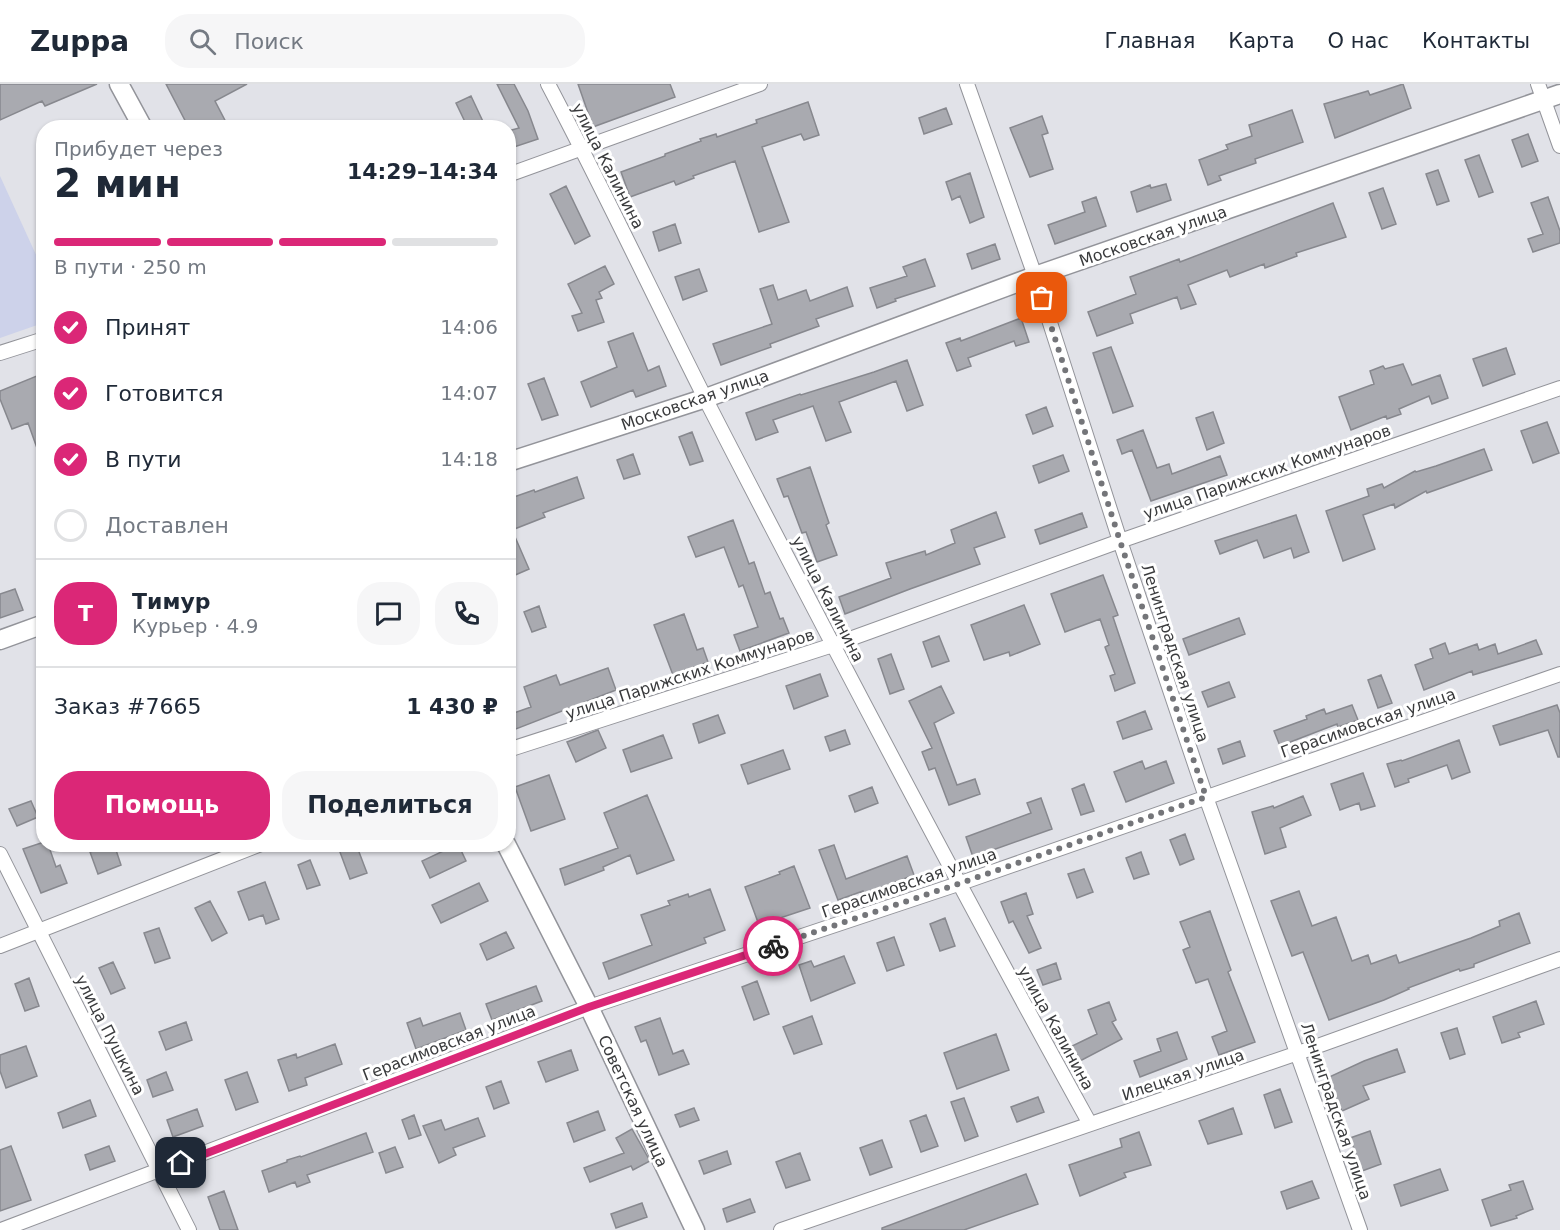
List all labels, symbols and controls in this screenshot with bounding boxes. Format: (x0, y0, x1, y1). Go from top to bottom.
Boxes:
search box (165, 14, 585, 68)
text: Zuppa (30, 25, 129, 58)
icon: search (186, 25, 219, 58)
text: Поиск (234, 29, 304, 54)
text: Главная (1105, 29, 1195, 53)
text: Карта (1228, 29, 1295, 53)
text: О нас (1328, 29, 1389, 53)
text: Контакты (1422, 29, 1530, 53)
street label: улица Калинина (568, 100, 648, 232)
text: Прибудет через (54, 137, 223, 161)
text: 14:29–14:34 (347, 159, 498, 184)
text: 2 мин (54, 161, 181, 206)
street label: Московская улица (1077, 202, 1229, 270)
text: В пути · 250 m (54, 255, 207, 279)
pin (1016, 272, 1067, 323)
icon: bag (1025, 281, 1058, 314)
icon: check (54, 311, 87, 344)
text: Принят (105, 315, 190, 340)
text: 14:06 (440, 315, 498, 339)
street label: Московская улица (619, 366, 771, 434)
icon: check (54, 377, 87, 410)
text: Готовится (105, 381, 224, 406)
text: 14:07 (440, 381, 498, 405)
street label: улица Парижских Коммунаров (1141, 421, 1393, 523)
icon: check (54, 443, 87, 476)
text: В пути (105, 447, 182, 472)
text: 14:18 (440, 447, 498, 471)
text: Доставлен (105, 513, 229, 538)
street label: улица Калинина (788, 533, 868, 665)
street label: Ленинградская улица (1137, 561, 1213, 745)
button: chat (357, 582, 420, 645)
button: phone (435, 582, 498, 645)
text: Тимур (132, 589, 211, 614)
text: Т (78, 601, 93, 626)
text: Курьер · 4.9 (132, 614, 258, 638)
street label: улица Парижских Коммунаров (563, 625, 817, 723)
street label: Герасимовская улица (1278, 684, 1458, 762)
text: Заказ #7665 (54, 694, 201, 719)
text: 1 430 ₽ (406, 694, 498, 719)
button: Помощь (54, 771, 270, 840)
button: Поделиться (282, 771, 498, 840)
street label: Герасимовская улица (819, 844, 999, 922)
courier (743, 916, 803, 976)
icon: bike (757, 930, 790, 963)
street label: улица Калинина (1014, 963, 1098, 1093)
street label: улица Пушкина (71, 972, 149, 1098)
street label: Герасимовская улица (360, 1001, 538, 1085)
street label: Ленинградская улица (1297, 1020, 1375, 1202)
street label: Советская улица (594, 1032, 672, 1170)
street label: Илецкая улица (1119, 1045, 1247, 1105)
pin (155, 1137, 206, 1188)
icon: home (164, 1146, 197, 1179)

